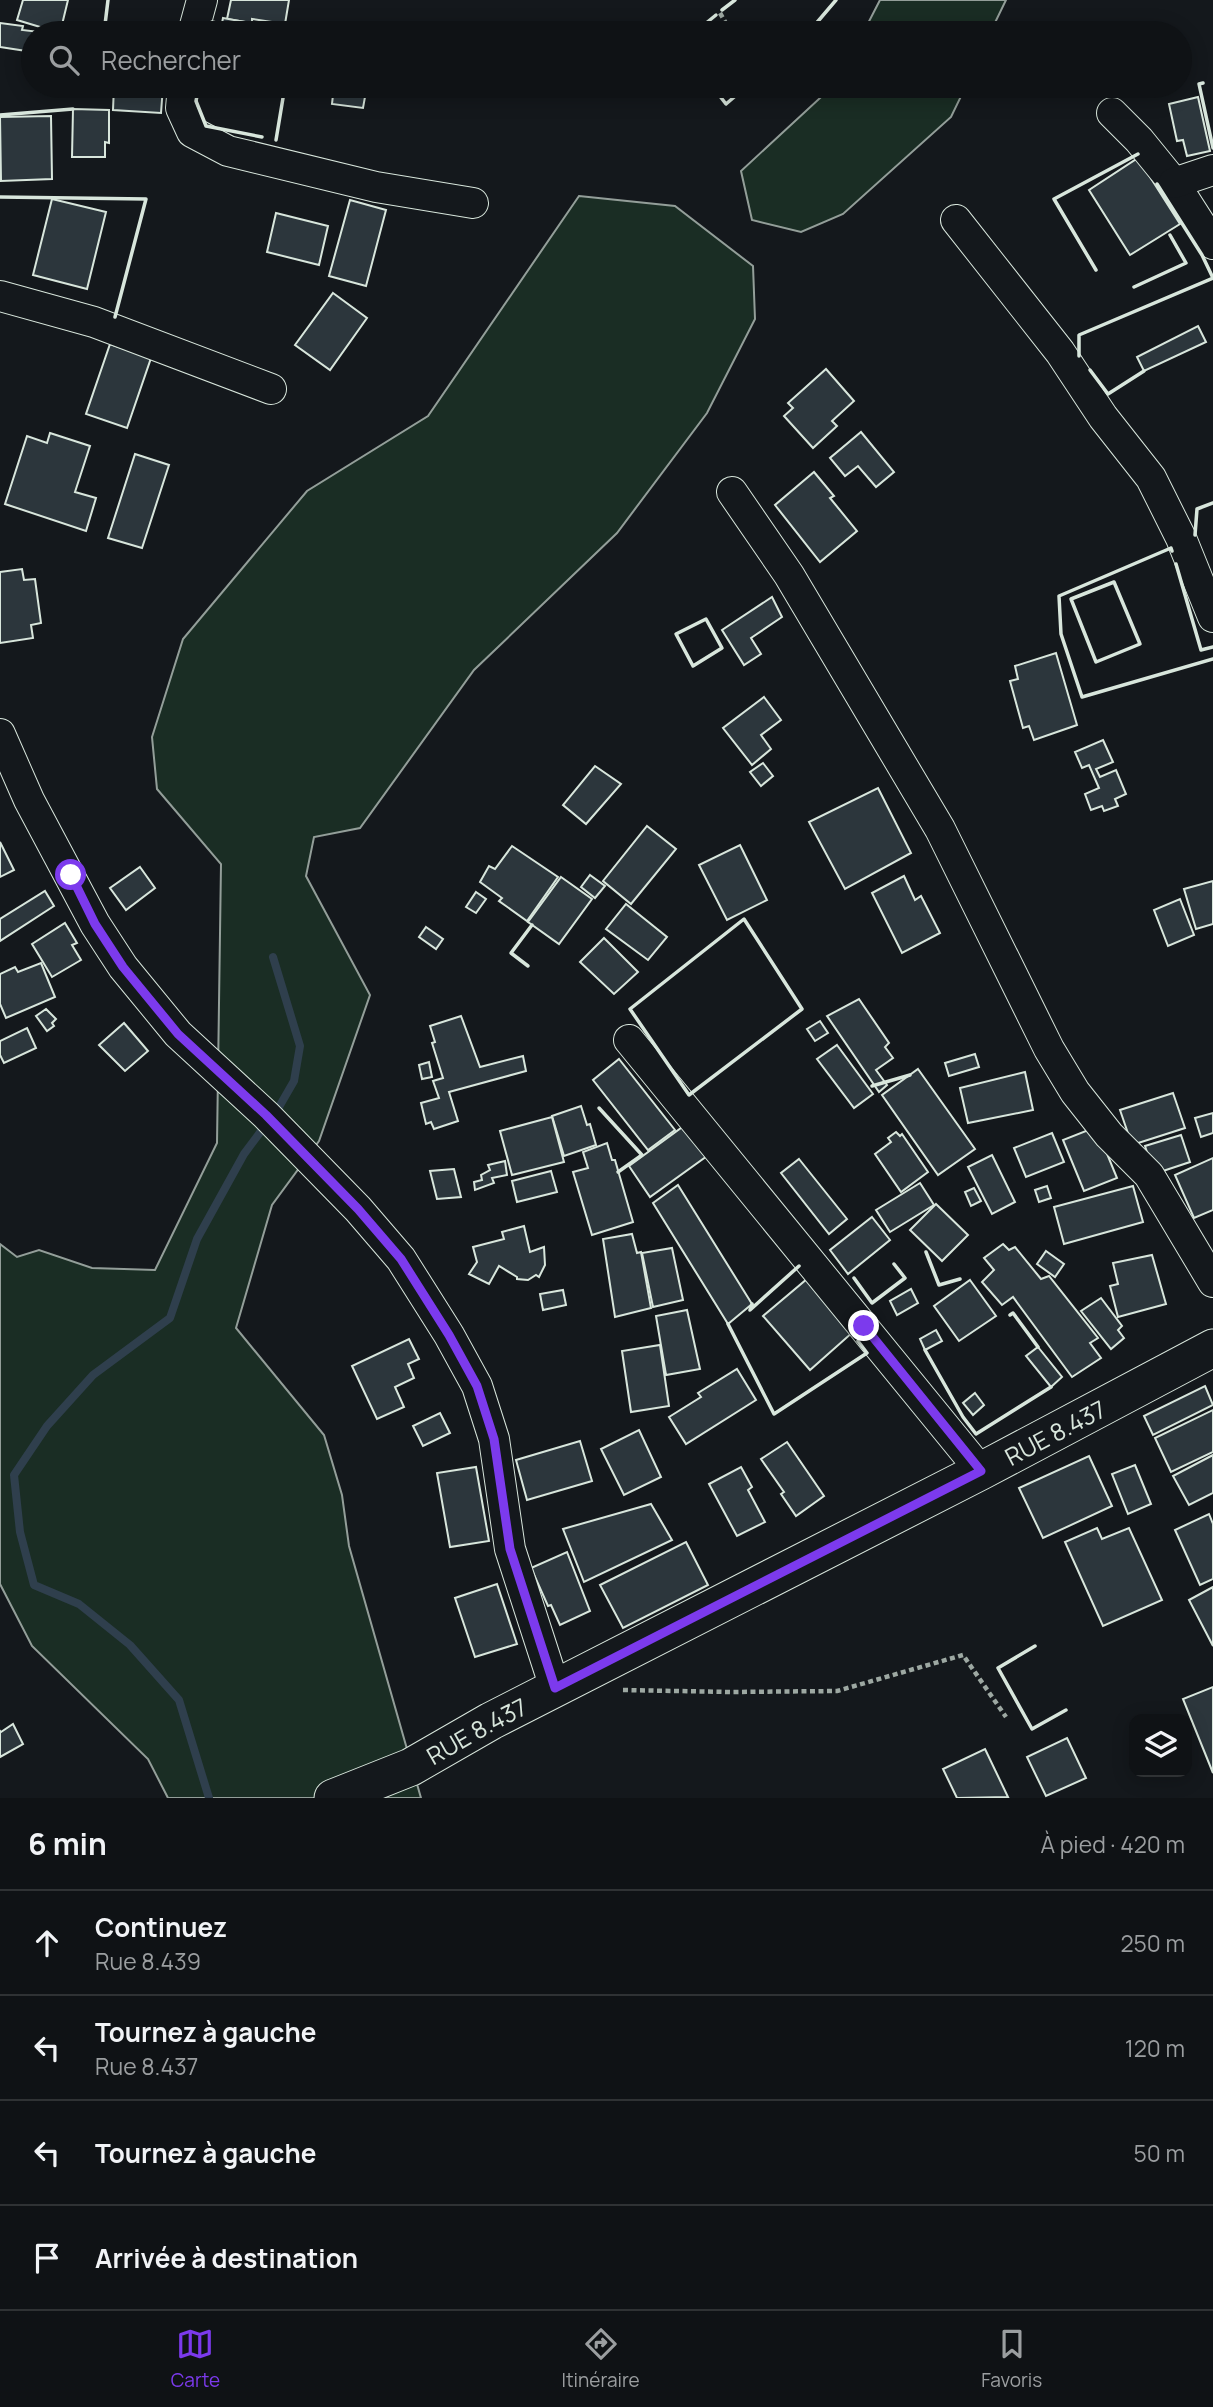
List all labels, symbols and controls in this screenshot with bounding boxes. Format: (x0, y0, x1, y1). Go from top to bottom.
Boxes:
search box (21, 21, 1192, 98)
icon: search (45, 41, 83, 79)
text: Rechercher (101, 42, 241, 78)
route start (55, 859, 86, 890)
route end (848, 1310, 879, 1341)
street label: RUE 8.437 (999, 1391, 1111, 1472)
street label: RUE 8.437 (420, 1689, 532, 1771)
map controls (1129, 1714, 1192, 1777)
button: layers (1129, 1714, 1192, 1777)
text: 6 min (28, 1823, 107, 1864)
text: À pied · 420 m (1041, 1828, 1185, 1860)
text: Continuez (95, 1909, 227, 1945)
icon: ahead (28, 1924, 66, 1962)
text: 250 m (1120, 1927, 1185, 1959)
text: Rue 8.439 (95, 1945, 201, 1977)
text: Tournez à gauche (95, 2014, 316, 2050)
icon: left (28, 2029, 66, 2067)
text: 120 m (1125, 2032, 1185, 2064)
text: Rue 8.437 (95, 2050, 198, 2082)
icon: left (28, 2134, 66, 2172)
text: Tournez à gauche (95, 2135, 316, 2171)
text: 50 m (1134, 2137, 1185, 2169)
icon: arrive (28, 2239, 66, 2277)
text: Arrivée à destination (95, 2240, 358, 2276)
tab: Carte (171, 2325, 220, 2393)
tab: Itinéraire (562, 2325, 640, 2393)
tab: Favoris (981, 2325, 1042, 2393)

